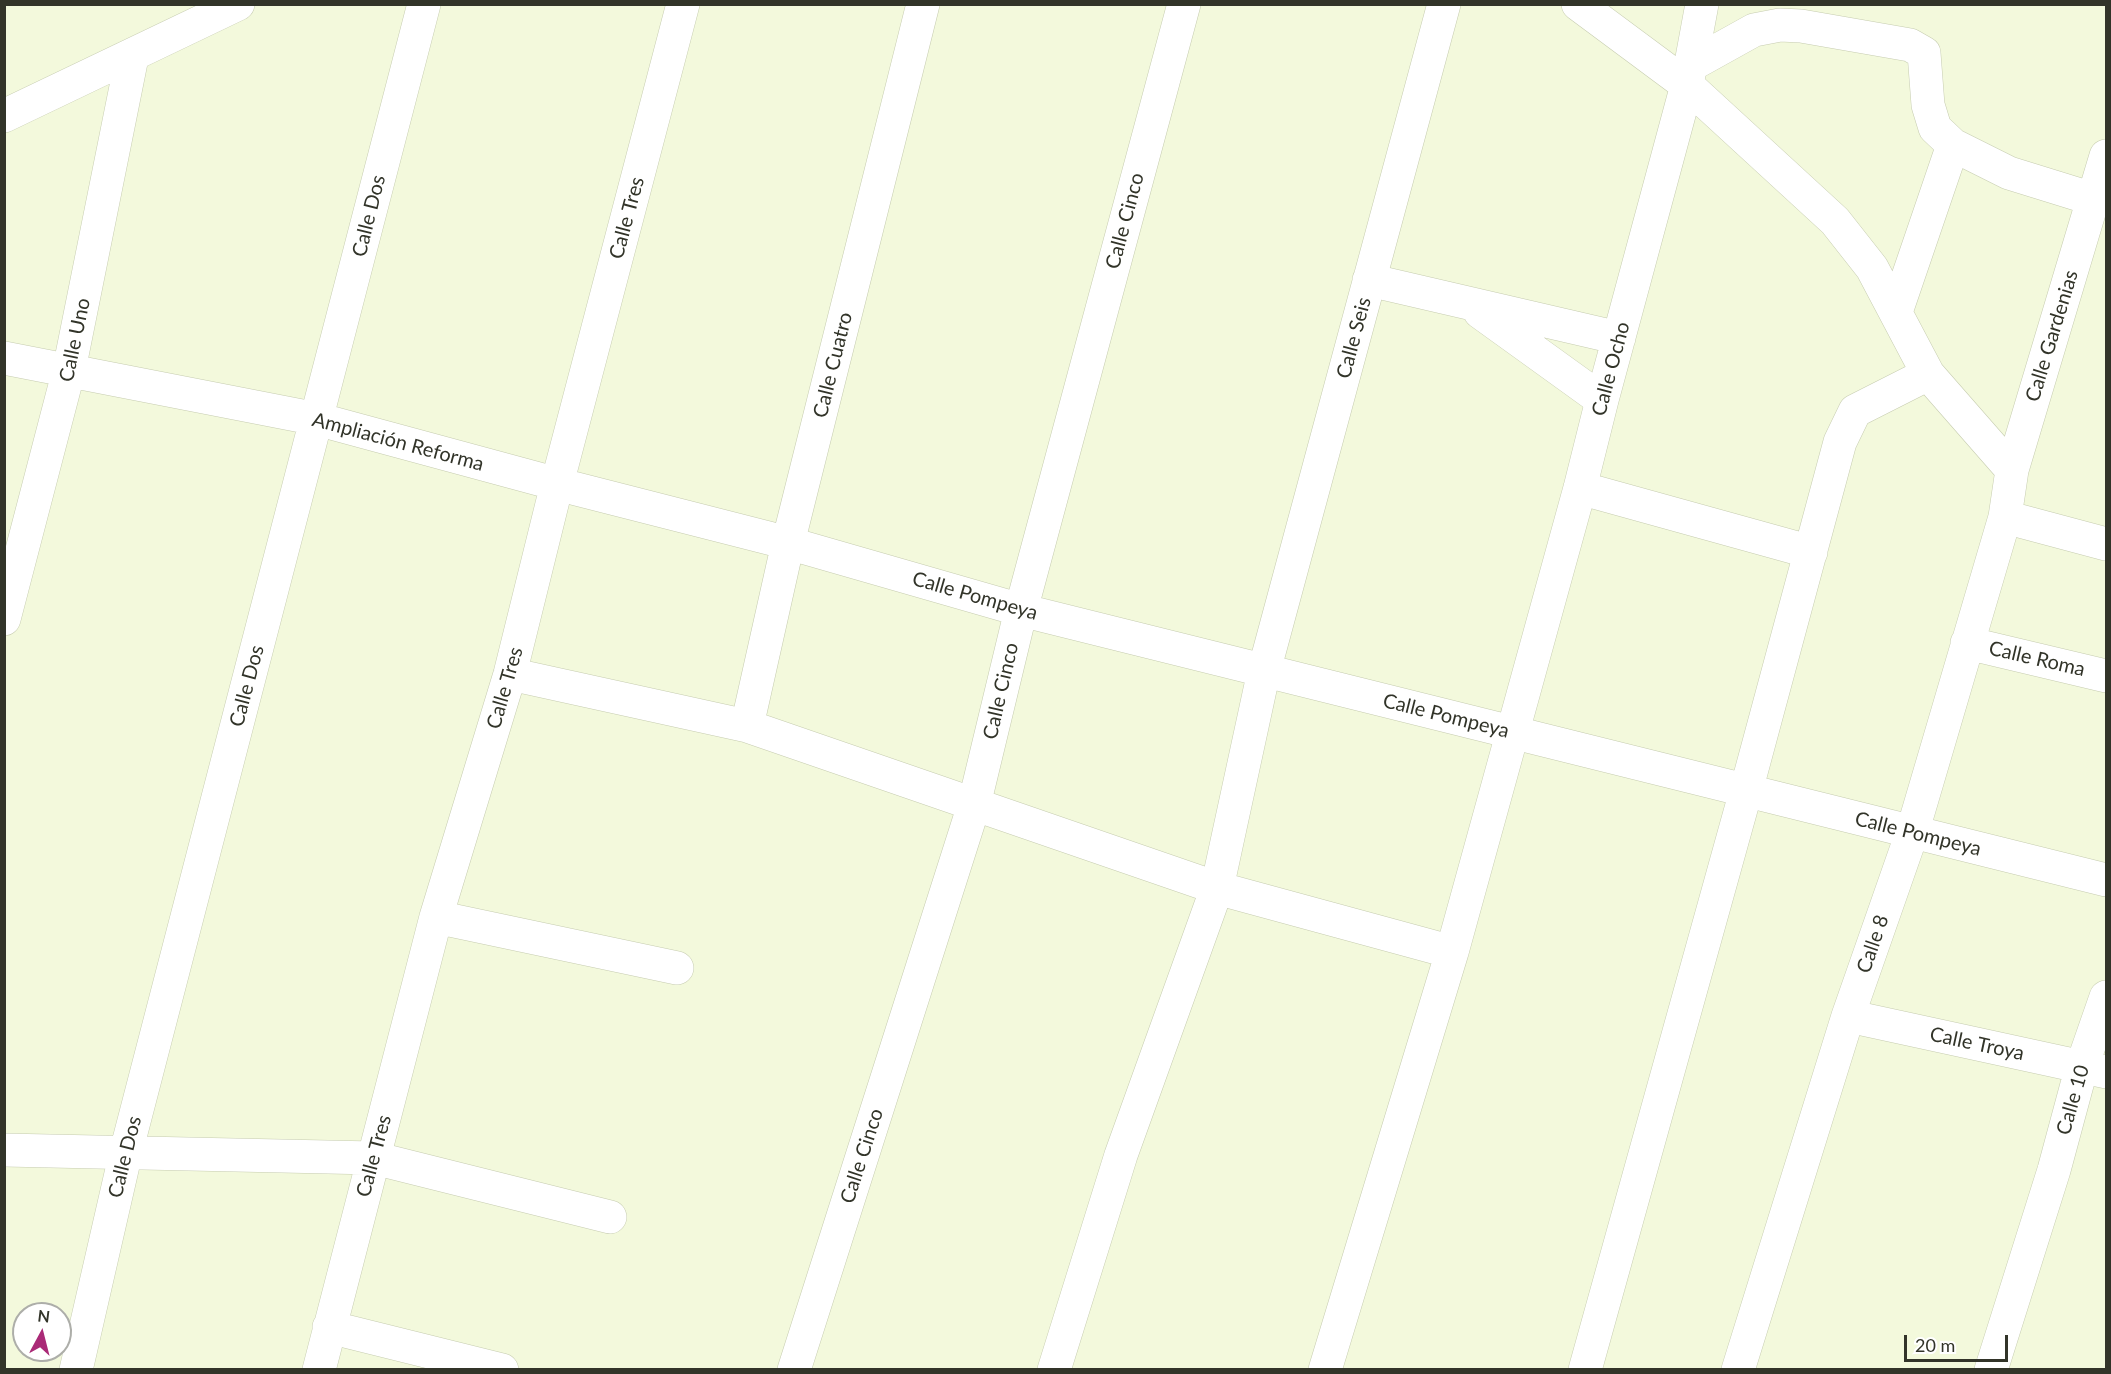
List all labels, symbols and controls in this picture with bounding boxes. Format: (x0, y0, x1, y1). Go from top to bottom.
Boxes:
street label: Calle Cinco (1101, 170, 1149, 272)
street label: Calle Dos (347, 173, 391, 259)
street label: Calle Tres (605, 174, 649, 262)
street label: Calle Gardenias (2021, 267, 2083, 405)
street label: Calle Seis (1332, 295, 1376, 381)
street label: Calle Uno (54, 296, 96, 384)
street label: Calle Cuatro (808, 310, 858, 420)
street label: Calle Ocho (1587, 319, 1635, 419)
street label: Ampliación Reforma (310, 408, 486, 476)
street label: Calle Pompeya (910, 567, 1040, 625)
street label: Calle Roma (1987, 636, 2087, 682)
street label: Calle Cinco (978, 640, 1024, 742)
street label: Calle Dos (225, 643, 269, 729)
street label: Calle Tres (482, 644, 528, 732)
street label: Calle Pompeya (1380, 689, 1512, 743)
street label: Calle Pompeya (1852, 807, 1984, 861)
street label: Calle 8 (1852, 912, 1894, 976)
street label: Calle Troya (1928, 1022, 2026, 1066)
street label: Calle 10 (2052, 1062, 2094, 1138)
street label: Calle Cinco (835, 1105, 889, 1207)
street label: Calle Tres (352, 1112, 396, 1200)
street label: Calle Dos (103, 1114, 147, 1200)
north arrow (12, 1302, 72, 1362)
text: N (37, 1305, 51, 1326)
scale bar (1907, 1323, 2010, 1361)
text: 20 m (1915, 1334, 1955, 1356)

